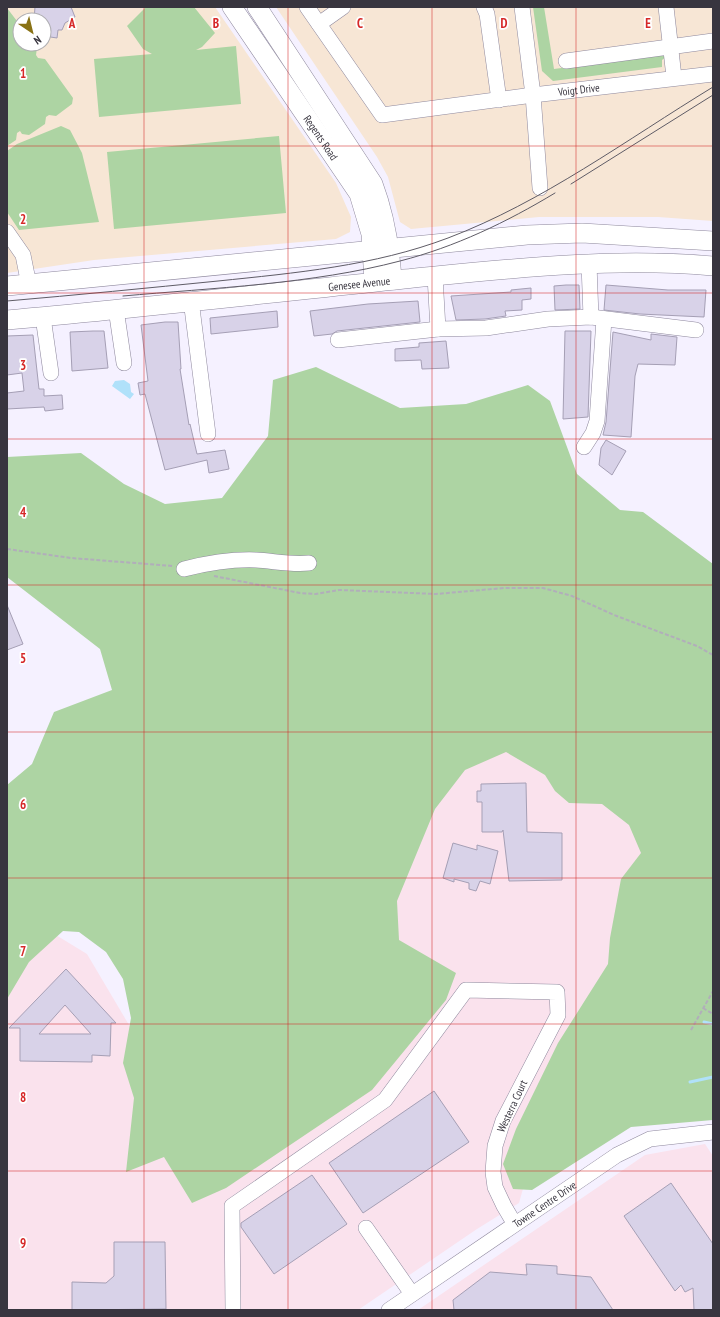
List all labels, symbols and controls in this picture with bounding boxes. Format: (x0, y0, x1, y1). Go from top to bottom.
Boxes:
north arrow (12, 12, 52, 52)
text: A (68, 15, 76, 32)
text: B (213, 15, 219, 32)
text: C (357, 15, 363, 32)
text: D (501, 15, 508, 32)
text: E (645, 15, 651, 32)
text: N (31, 33, 44, 48)
text: 1 (20, 65, 26, 82)
street label: Voigt Drive (556, 80, 601, 99)
street label: Regents Road (301, 113, 341, 163)
text: 2 (20, 211, 26, 228)
street label: Genesee Avenue (328, 273, 391, 294)
text: 3 (20, 357, 26, 374)
text: 4 (20, 504, 27, 521)
text: 5 (20, 650, 26, 667)
text: 6 (20, 796, 26, 813)
text: 7 (20, 943, 26, 960)
street label: Westerra Court (494, 1078, 530, 1134)
text: 8 (20, 1089, 26, 1106)
street label: Towne Centre Drive (510, 1178, 579, 1231)
text: 9 (20, 1235, 26, 1252)

